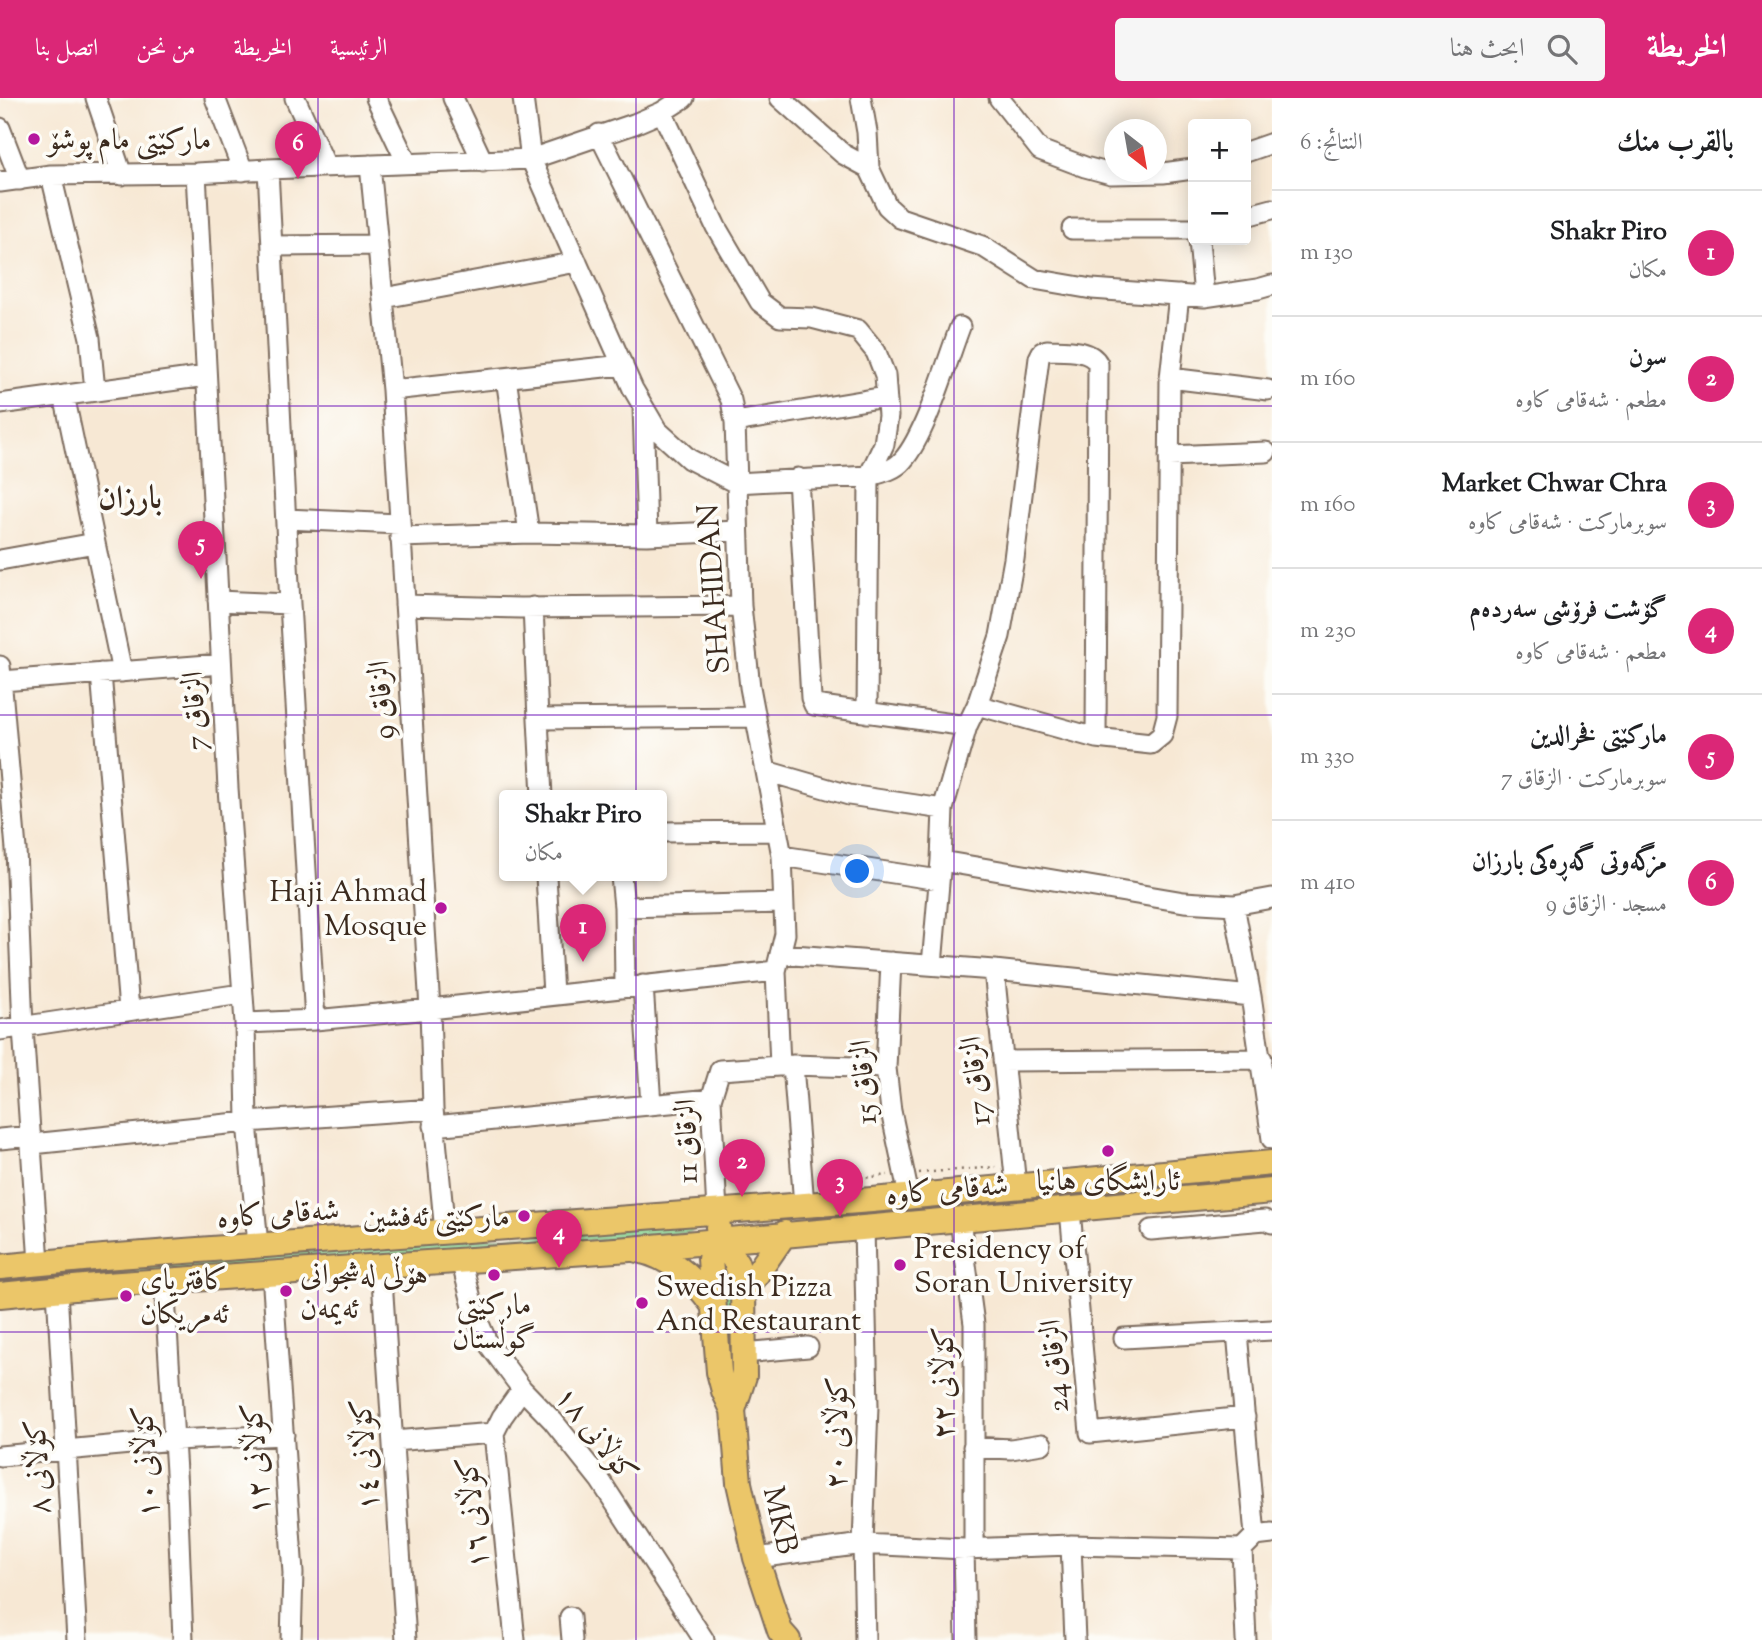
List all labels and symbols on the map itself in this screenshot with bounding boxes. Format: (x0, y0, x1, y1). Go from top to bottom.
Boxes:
north arrow (1104, 119, 1167, 182)
place label: مارکێتی مام پوشۆ (45, 120, 211, 165)
pin: 6 (275, 121, 321, 179)
marker: مارکێتی مام پوشۆ (26, 131, 42, 147)
district label: بارزان (98, 477, 162, 523)
street label: SHAHIDAN (688, 502, 743, 675)
pin: 5 (178, 521, 224, 579)
street label: الزقاق 9 (359, 659, 408, 741)
street label: الزقاق 7 (173, 670, 220, 752)
your location (840, 854, 874, 888)
place label: Haji Ahmad Mosque (269, 872, 427, 949)
marker: Haji Ahmad Mosque (433, 900, 449, 916)
pin: 1 (560, 904, 606, 962)
street label: الزقاق 17 (951, 1034, 1004, 1128)
street label: الزقاق 15 (841, 1038, 890, 1126)
street label: الزقاق 11 (666, 1098, 711, 1184)
pin: 2 (719, 1139, 765, 1197)
marker: ئارایشگای هانیا (1100, 1143, 1116, 1159)
pin: 3 (817, 1159, 863, 1217)
place label: ئارایشگای هانیا (1036, 1161, 1180, 1204)
street label: شەقامی کاوە (884, 1165, 1010, 1218)
street label: شەقامی کاوە (215, 1190, 341, 1241)
place label: مارکێتی ئەفشین (363, 1197, 510, 1240)
marker: مارکێتی ئەفشین (516, 1208, 532, 1224)
pin: 4 (536, 1210, 582, 1268)
place label: Presidency of Soran University (914, 1229, 1134, 1306)
place label: هۆڵی لەشجوانی ئەیمەن (300, 1255, 428, 1332)
marker: Presidency of Soran University (892, 1257, 908, 1273)
place label: کافتریای ئەمریکان (140, 1260, 229, 1337)
marker: مارکێتی گوڵستان (486, 1267, 502, 1283)
place label: Swedish Pizza And Restaurant (656, 1267, 861, 1344)
marker: هۆڵی لەشجوانی ئەیمەن (278, 1283, 294, 1299)
place label: مارکێتی گوڵستان (452, 1285, 536, 1362)
marker: کافتریای ئەمریکان (118, 1288, 134, 1304)
marker: Swedish Pizza And Restaurant (634, 1295, 650, 1311)
street label: الزقاق 24 (1031, 1317, 1082, 1414)
street label: کۆڵانی ٢٢ (924, 1327, 967, 1439)
street label: کۆڵانی ٢٠ (816, 1376, 861, 1490)
street label: کۆڵانی ١٨ (543, 1378, 647, 1493)
street label: کۆڵانی ١٤ (341, 1397, 392, 1513)
street label: کۆڵانی ١٢ (232, 1401, 283, 1517)
street label: کۆڵانی ١٠ (123, 1404, 172, 1519)
street label: کۆڵانی ٨ (16, 1418, 63, 1516)
street label: کۆڵانی ١٦ (447, 1454, 502, 1571)
street label: MKB (750, 1482, 807, 1559)

